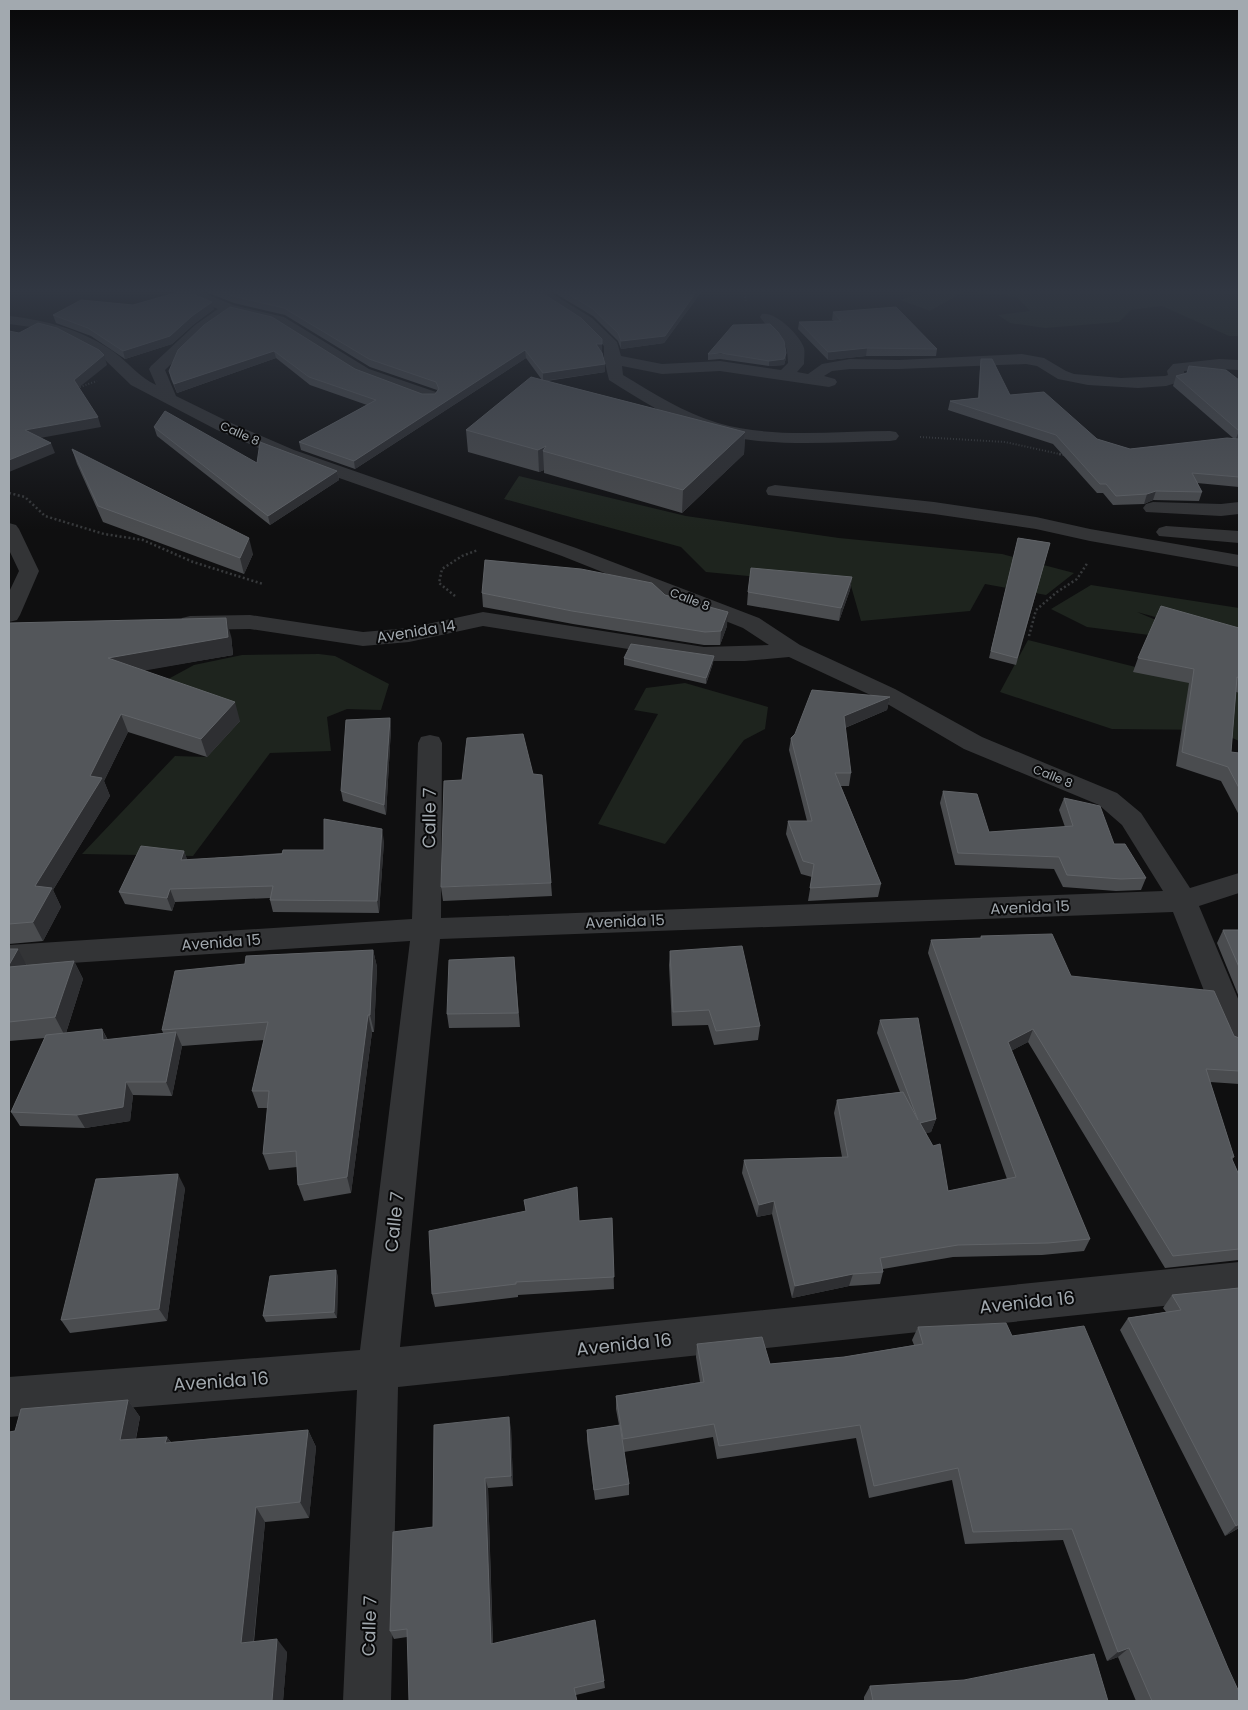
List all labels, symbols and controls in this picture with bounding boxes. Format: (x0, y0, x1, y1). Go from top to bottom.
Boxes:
street label: Calle 8 (218, 417, 262, 449)
street label: Calle 8 (668, 584, 712, 614)
street label: Avenida 14 (375, 614, 457, 648)
street label: Calle 8 (1031, 760, 1075, 792)
street label: Calle 7 (416, 787, 442, 849)
street label: Avenida 15 (990, 895, 1070, 919)
street label: Avenida 15 (585, 909, 665, 933)
street label: Avenida 15 (181, 929, 261, 955)
street label: Calle 7 (378, 1190, 410, 1253)
street label: Avenida 16 (978, 1285, 1076, 1319)
street label: Avenida 16 (575, 1327, 673, 1361)
street label: Avenida 16 (172, 1365, 270, 1397)
street label: Calle 7 (355, 1595, 383, 1657)

